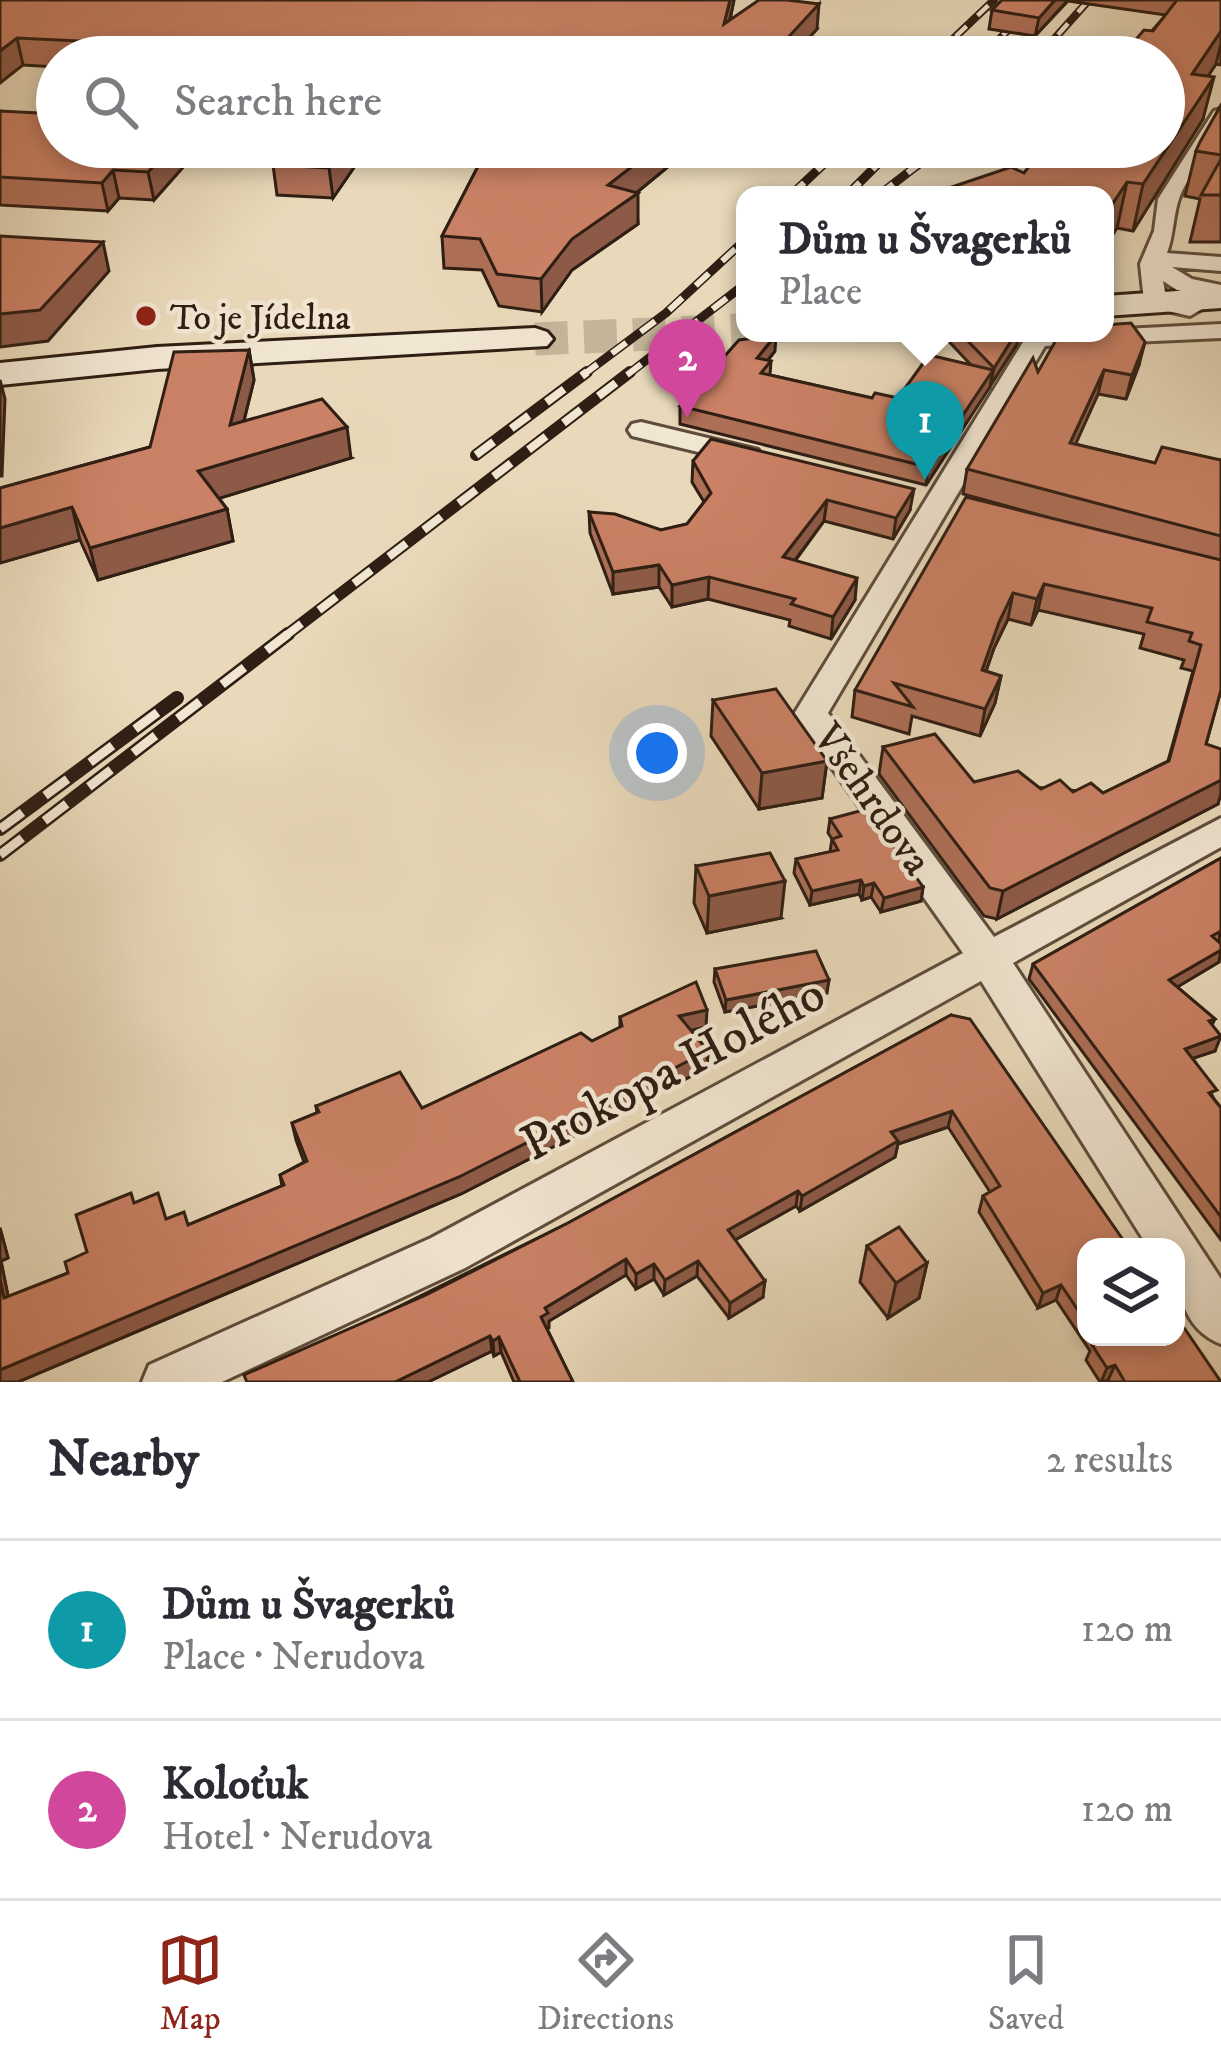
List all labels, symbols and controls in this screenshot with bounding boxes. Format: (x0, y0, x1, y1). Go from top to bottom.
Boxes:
search box (36, 36, 1185, 168)
icon: search (78, 69, 144, 135)
text: Search here (174, 74, 382, 130)
popup (736, 186, 1114, 342)
text: Dům u Švagerků (778, 212, 1072, 268)
text: Place (778, 268, 862, 317)
place label: To je Jídelna (170, 296, 351, 341)
marker: To je Jídelna (133, 303, 159, 329)
pin: 2 (648, 319, 726, 418)
pin: 1 (886, 381, 964, 480)
street label: Všehrdova (800, 713, 943, 886)
your location (627, 723, 687, 783)
street label: Prokopa Holého (510, 963, 836, 1177)
map controls (1077, 1238, 1185, 1346)
button: layers (1077, 1238, 1185, 1346)
text: Nearby (48, 1428, 199, 1492)
text: 2 results (1046, 1436, 1173, 1485)
text: Dům u Švagerků (162, 1577, 455, 1633)
text: 1 (80, 1605, 94, 1654)
text: 120 m (1081, 1605, 1173, 1654)
text: Place · Nerudova (162, 1633, 425, 1682)
text: Koloťuk (162, 1757, 309, 1813)
text: 2 (77, 1785, 97, 1834)
text: 120 m (1081, 1785, 1173, 1834)
text: Hotel · Nerudova (162, 1813, 433, 1862)
tab: Map (157, 1927, 223, 2040)
tab: Directions (537, 1927, 674, 2040)
tab: Saved (988, 1927, 1064, 2040)

